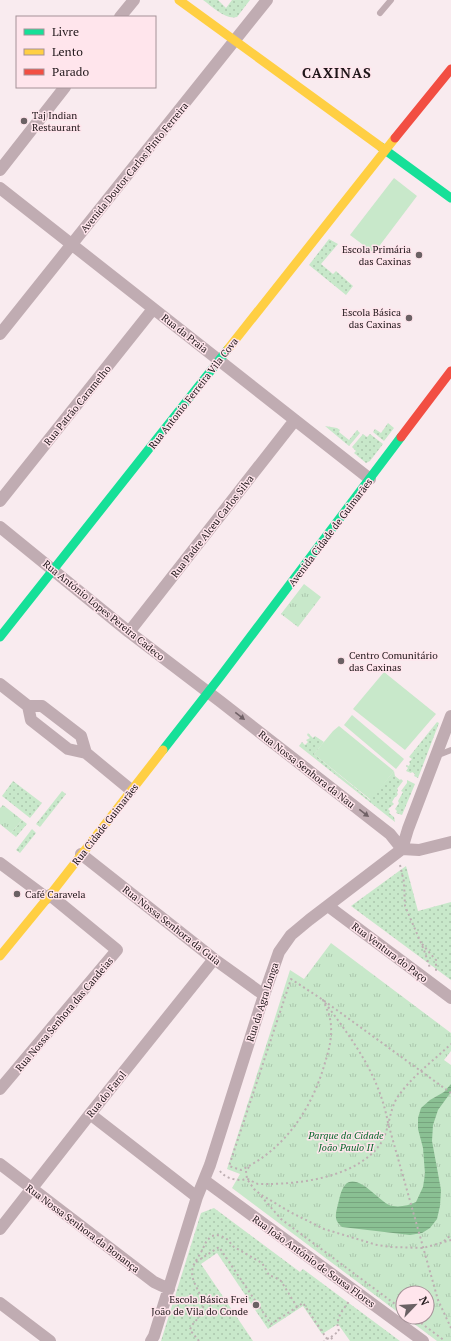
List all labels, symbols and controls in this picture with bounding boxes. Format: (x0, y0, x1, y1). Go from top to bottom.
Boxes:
legend (16, 16, 156, 88)
text: Livre (52, 24, 79, 39)
text: Lento (52, 44, 83, 59)
district label: CAXINAS (302, 63, 372, 82)
text: Parado (52, 64, 90, 79)
street label: Avenida Doutor Carlos Pinto Ferreira (78, 99, 191, 235)
place label: Taj Indian Restaurant (32, 109, 81, 134)
marker: Taj Indian Restaurant (19, 116, 29, 126)
place label: Escola Primária das Caxinas (342, 243, 411, 268)
marker: Escola Primária das Caxinas (414, 250, 424, 260)
place label: Escola Básica das Caxinas (342, 306, 401, 331)
street label: Rua da Praia (159, 311, 211, 356)
marker: Escola Básica das Caxinas (404, 313, 414, 323)
street label: Rua Antonio Ferreira Vila Cova (146, 335, 241, 452)
street label: Rua Patrão Caramelho (41, 362, 114, 448)
street label: Rua Padre Alceu Carlos Silva (168, 472, 257, 580)
street label: Avenida Cidade de Guimarães (286, 476, 375, 589)
street label: Rua António Lopes Pereira Cadeco (40, 557, 167, 664)
place label: Centro Comunitário das Caxinas (349, 649, 438, 674)
marker: Centro Comunitário das Caxinas (336, 656, 346, 666)
one-way arrow (234, 712, 245, 720)
street label: Rua Nossa Senhora da Nau (256, 728, 358, 811)
street label: Rua Cidade Guimarães (69, 781, 141, 868)
one-way arrow (359, 809, 370, 818)
street label: Rua Nossa Senhora da Guia (120, 883, 224, 968)
place label: Café Caravela (25, 888, 86, 901)
marker: Café Caravela (12, 889, 22, 899)
street label: Rua Ventura do Paço (349, 920, 431, 985)
street label: Rua Nossa Senhora das Candeias (13, 954, 116, 1074)
street label: Rua da Agra Longa (244, 961, 281, 1044)
street label: Rua do Farol (84, 1068, 129, 1120)
park label: Parque da Cidade João Paulo II (307, 1129, 384, 1154)
street label: Rua Nossa Senhora da Bonança (23, 1181, 142, 1275)
street label: Rua João António de Sousa Flores (250, 1212, 378, 1310)
north arrow (395, 1285, 435, 1325)
place label: Escola Básica Frei João de Vila do Conde (151, 1293, 248, 1318)
text: N (416, 1294, 432, 1308)
marker: Escola Básica Frei João de Vila do Conde (251, 1300, 261, 1310)

